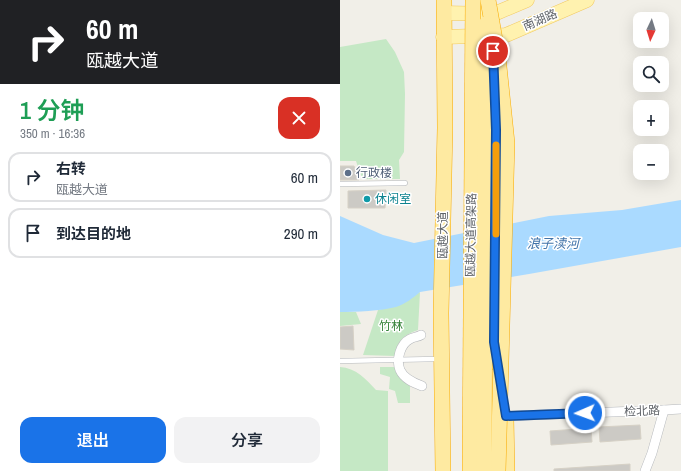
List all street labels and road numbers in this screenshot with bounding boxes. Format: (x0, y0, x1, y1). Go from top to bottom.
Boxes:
street label: 南湖路 (520, 6, 560, 34)
street label: 瓯越大道高架路 (462, 193, 480, 277)
street label: 瓯越大道 (435, 211, 451, 259)
street label: 检北路 (624, 402, 660, 420)

